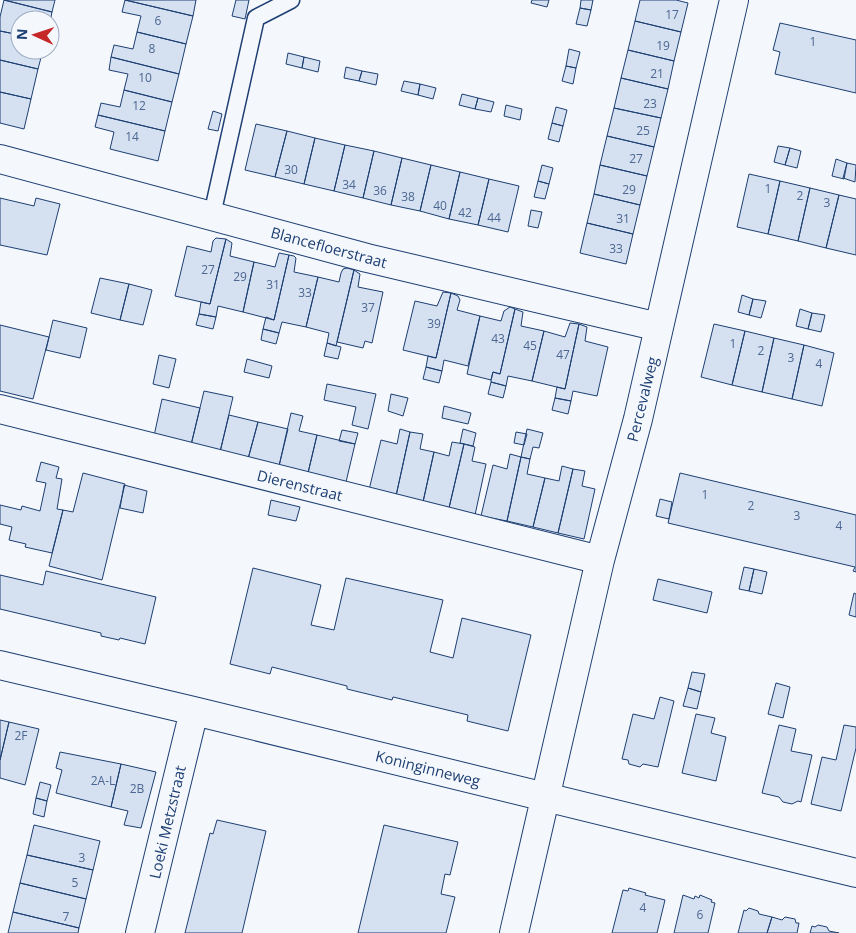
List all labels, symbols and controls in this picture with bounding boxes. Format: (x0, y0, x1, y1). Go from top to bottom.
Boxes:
house number: 17 (665, 6, 679, 23)
north arrow (10, 10, 60, 60)
house number: 6 (155, 12, 162, 29)
text: N (12, 28, 31, 40)
house number: 1 (810, 33, 816, 50)
house number: 19 (656, 37, 670, 54)
house number: 8 (149, 40, 156, 57)
house number: 21 (650, 65, 664, 82)
house number: 10 (138, 69, 152, 86)
house number: 23 (643, 95, 657, 112)
house number: 12 (132, 97, 146, 114)
house number: 25 (636, 122, 650, 139)
house number: 14 (125, 128, 139, 145)
house number: 27 (629, 150, 643, 167)
house number: 30 (284, 161, 298, 178)
house number: 34 (342, 176, 356, 193)
house number: 1 (765, 180, 771, 197)
house number: 29 (622, 181, 636, 198)
house number: 36 (373, 182, 387, 199)
house number: 2 (797, 187, 804, 204)
house number: 38 (401, 188, 415, 205)
house number: 3 (824, 194, 831, 211)
house number: 40 (433, 197, 447, 214)
house number: 42 (458, 204, 472, 221)
house number: 44 (487, 209, 501, 226)
house number: 31 (616, 210, 630, 227)
street label: Blancefloerstraat (269, 222, 389, 272)
house number: 33 (609, 240, 623, 257)
house number: 27 (201, 261, 215, 278)
house number: 29 (233, 268, 247, 285)
house number: 31 (266, 276, 280, 293)
house number: 33 (298, 284, 312, 301)
house number: 37 (361, 299, 375, 316)
house number: 39 (427, 315, 441, 332)
house number: 43 (491, 330, 505, 347)
house number: 1 (730, 335, 736, 352)
house number: 45 (523, 337, 537, 354)
house number: 2 (758, 342, 765, 359)
house number: 47 (556, 346, 570, 363)
house number: 3 (788, 349, 795, 366)
street label: Percevalweg (622, 354, 662, 444)
house number: 4 (816, 355, 823, 372)
street label: Dierenstraat (255, 465, 345, 505)
house number: 1 (702, 486, 708, 503)
house number: 2 (748, 497, 755, 514)
house number: 3 (794, 507, 801, 524)
house number: 4 (836, 517, 843, 534)
house number: 2F (14, 727, 28, 744)
street label: Koninginneweg (374, 745, 482, 791)
street label: Loeki Metzstraat (144, 763, 190, 881)
house number: 2A-L (91, 772, 115, 789)
house number: 2B (130, 780, 145, 797)
house number: 3 (79, 849, 86, 866)
house number: 5 (72, 874, 79, 891)
house number: 4 (640, 899, 647, 916)
house number: 6 (697, 906, 704, 923)
house number: 7 (63, 908, 70, 925)

